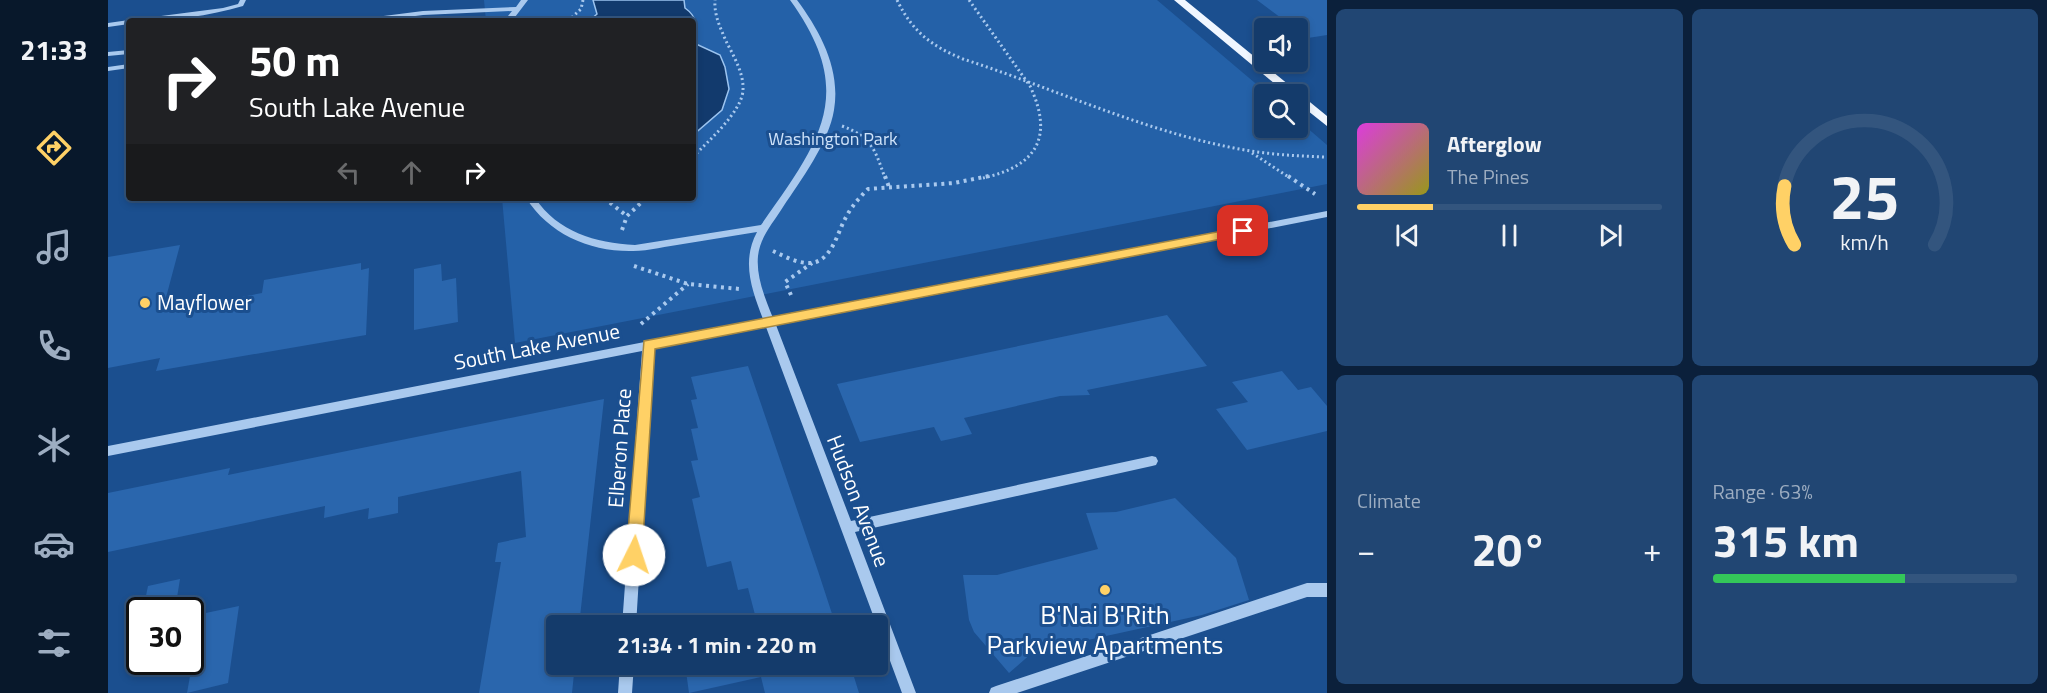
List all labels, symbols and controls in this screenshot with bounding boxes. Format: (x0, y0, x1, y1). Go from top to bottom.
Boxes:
map controls (1254, 18, 1308, 138)
button: sound (1254, 18, 1308, 72)
text: 50 m (249, 28, 341, 92)
text: 21:33 (20, 29, 88, 70)
icon: right (150, 42, 228, 120)
button: search (1254, 84, 1308, 138)
text: South Lake Avenue (249, 86, 465, 127)
park label: Washington Park (768, 125, 898, 152)
icon: directions (33, 127, 75, 169)
text: Afterglow (1447, 127, 1542, 161)
text: 25 (1830, 148, 1900, 243)
icon: left (332, 156, 365, 189)
icon: ahead (395, 156, 428, 189)
icon: right (458, 156, 491, 189)
text: The Pines (1447, 161, 1529, 192)
pin (1217, 205, 1268, 256)
icon: arrive (1226, 214, 1259, 247)
icon: previous (1391, 219, 1424, 252)
icon: pause (1493, 219, 1526, 252)
icon: next (1594, 219, 1627, 252)
icon: music (33, 226, 75, 268)
text: km/h (1840, 226, 1889, 258)
place label: Mayflower (157, 286, 252, 318)
marker: Mayflower (138, 296, 152, 310)
street label: South Lake Avenue (451, 314, 622, 378)
icon: phone (33, 325, 75, 367)
street label: Elberon Place (599, 387, 639, 509)
icon: climate (33, 424, 75, 466)
street label: Hudson Avenue (819, 430, 899, 571)
text: Range · 63% (1713, 476, 1813, 507)
text: Climate (1357, 485, 1421, 516)
text: 315 km (1713, 506, 1859, 574)
text: 20° (1471, 515, 1547, 583)
icon: car (33, 523, 75, 565)
position arrow (602, 523, 666, 587)
text: − (1357, 525, 1375, 575)
text: + (1643, 525, 1661, 575)
marker: B'Nai B'Rith Parkview Apartments (1098, 583, 1112, 597)
place label: B'Nai B'Rith Parkview Apartments (987, 595, 1223, 664)
speed limit sign: 30 (126, 597, 204, 675)
icon: filters (33, 622, 75, 664)
text: 21:34 · 1 min · 220 m (617, 628, 817, 662)

